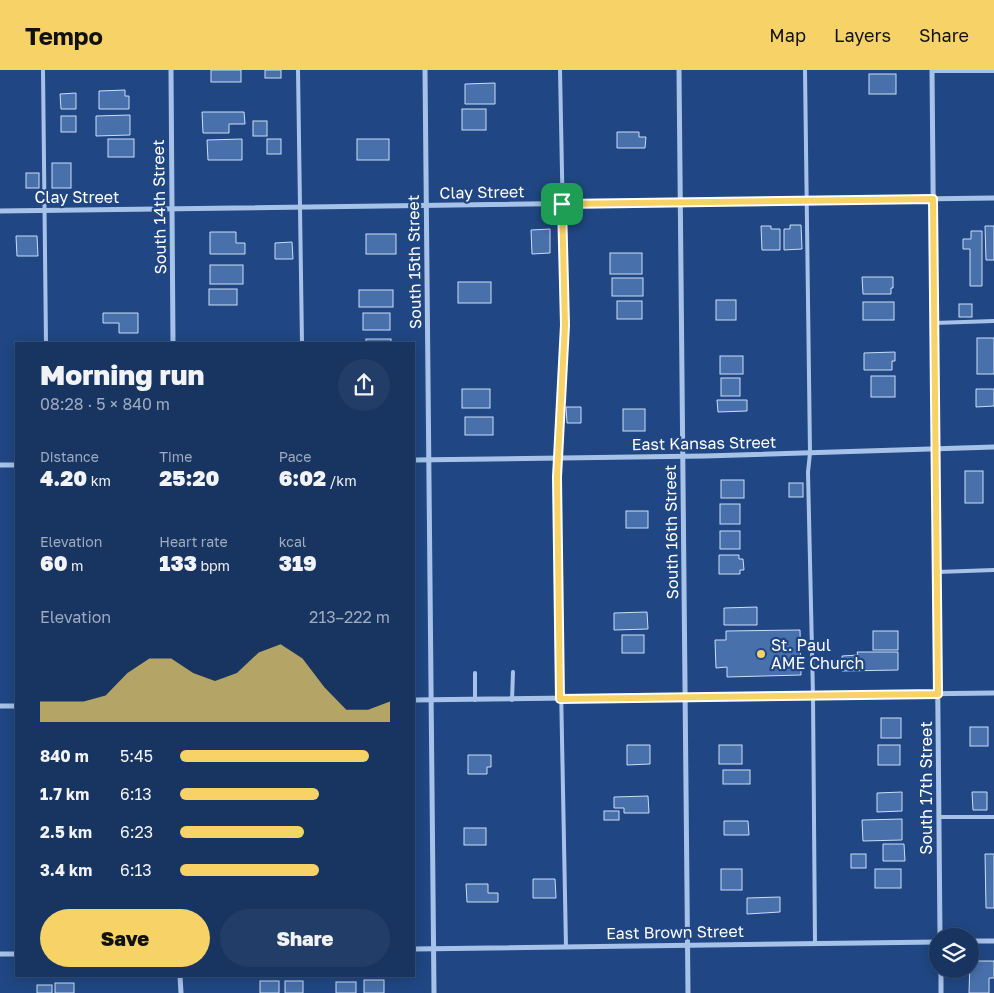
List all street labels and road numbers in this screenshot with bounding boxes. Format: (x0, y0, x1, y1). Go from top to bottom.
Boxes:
street label: South 14th Street (148, 139, 170, 275)
street label: Clay Street (439, 181, 525, 203)
street label: Clay Street (34, 187, 120, 207)
street label: South 15th Street (403, 195, 425, 329)
street label: East Kansas Street (632, 432, 776, 454)
street label: South 16th Street (660, 464, 682, 600)
street label: South 17th Street (916, 721, 936, 855)
street label: East Brown Street (606, 921, 744, 943)

